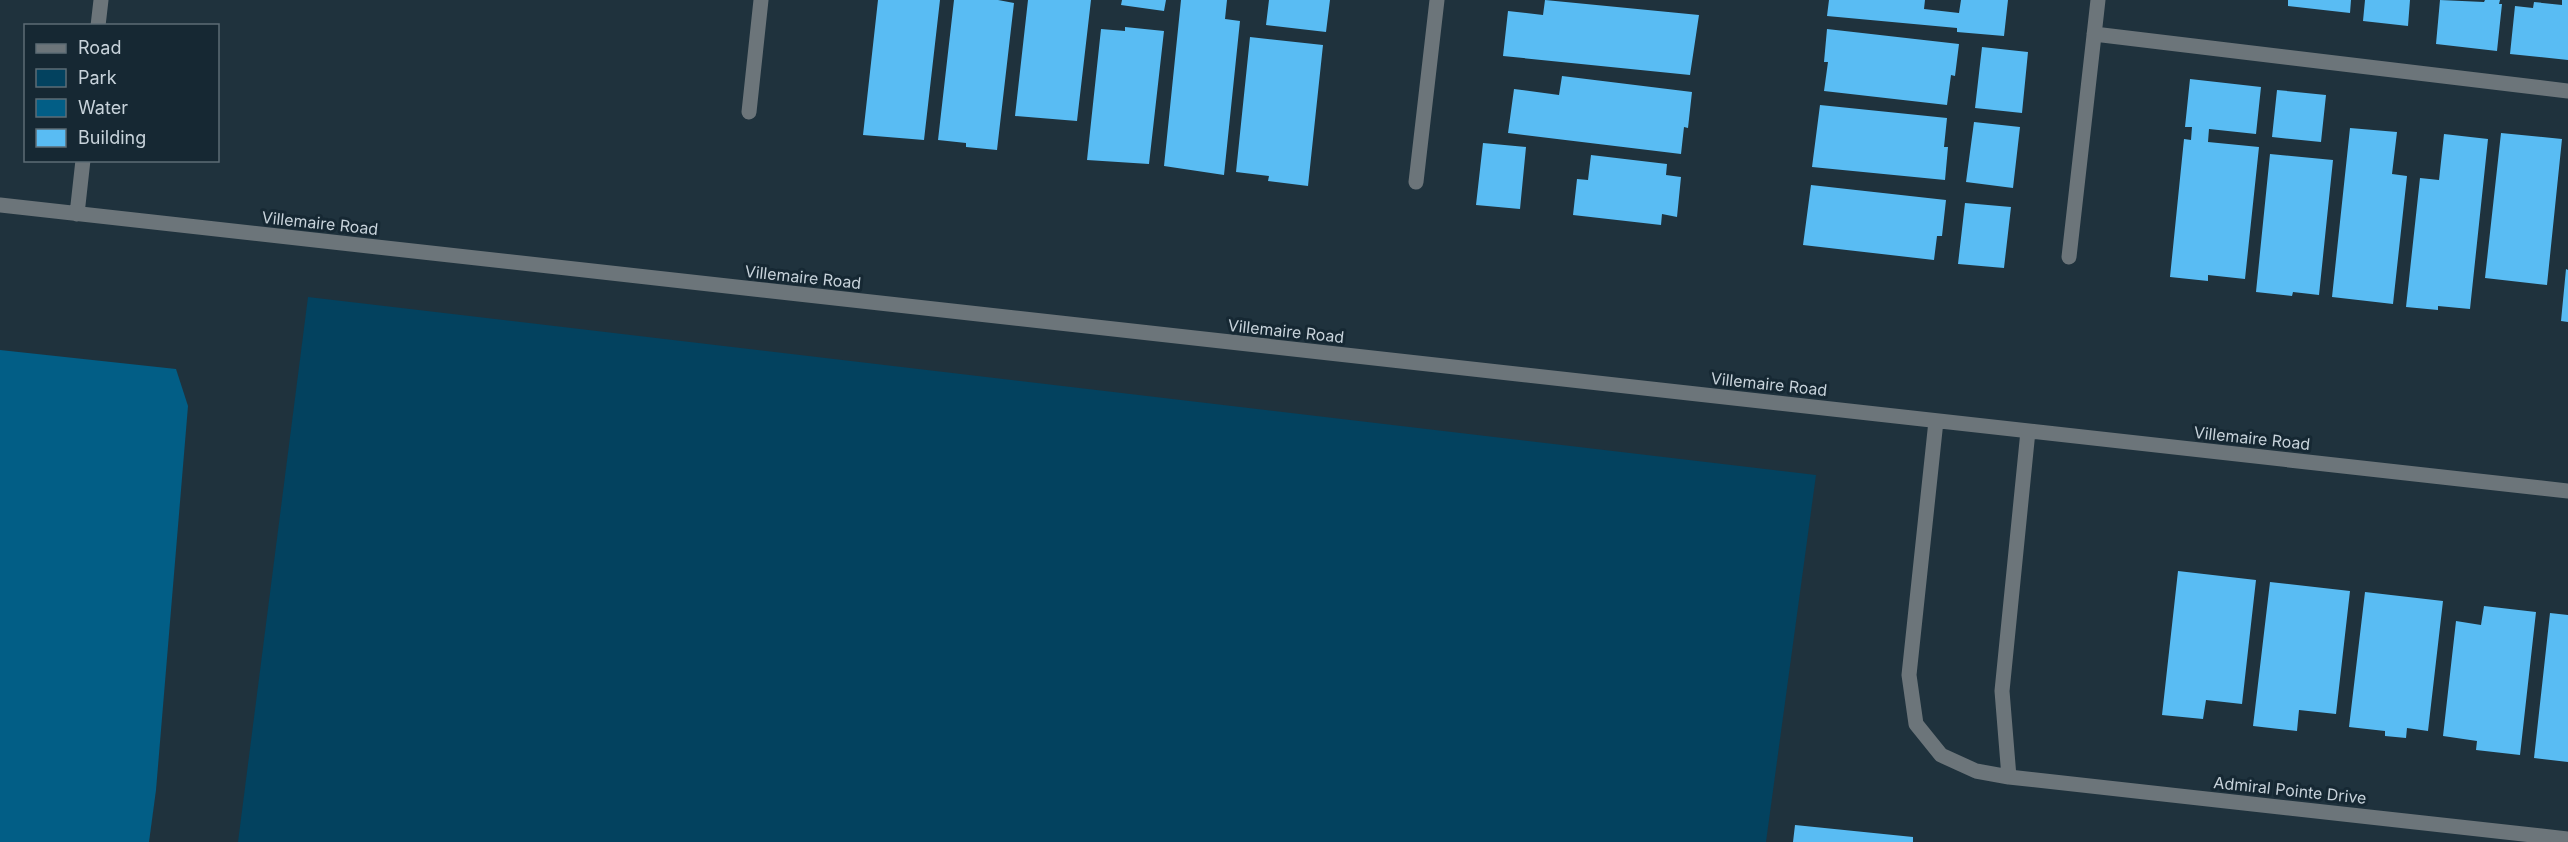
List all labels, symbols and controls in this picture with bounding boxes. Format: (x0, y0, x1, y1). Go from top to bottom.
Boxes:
legend (24, 24, 219, 162)
text: Road (78, 37, 121, 58)
text: Park (78, 67, 117, 88)
text: Water (78, 97, 128, 118)
text: Building (78, 127, 146, 148)
street label: Villemaire Road (261, 207, 379, 239)
street label: Villemaire Road (744, 261, 862, 293)
street label: Villemaire Road (1227, 315, 1345, 347)
street label: Villemaire Road (1710, 368, 1828, 400)
street label: Villemaire Road (2193, 422, 2311, 454)
street label: Admiral Pointe Drive (2212, 772, 2368, 808)

